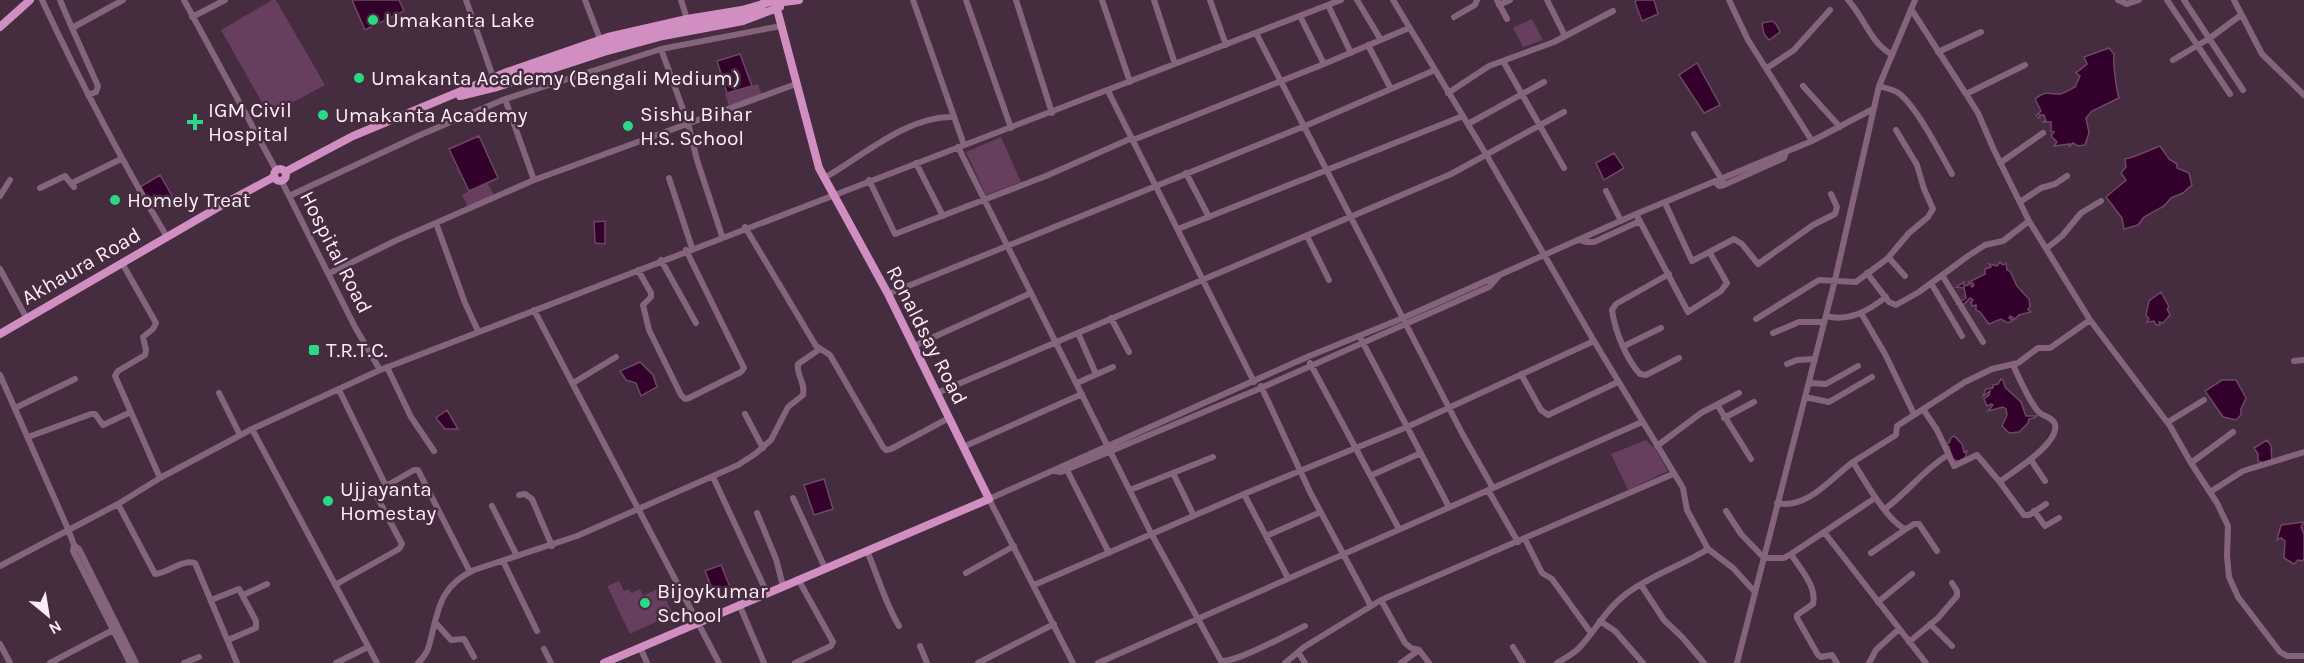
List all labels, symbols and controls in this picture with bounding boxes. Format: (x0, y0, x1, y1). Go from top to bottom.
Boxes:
place label: Umakanta Lake (385, 8, 534, 32)
marker: Umakanta Lake (366, 13, 380, 27)
place label: Umakanta Academy (Bengali Medium) (371, 66, 740, 90)
marker: Umakanta Academy (Bengali Medium) (352, 71, 366, 85)
place label: IGM Civil Hospital (208, 98, 292, 146)
place label: Sishu Bihar H.S. School (640, 102, 752, 150)
place label: Umakanta Academy (335, 103, 528, 127)
marker: Umakanta Academy (316, 108, 330, 122)
marker: IGM Civil Hospital (186, 113, 204, 131)
marker: Sishu Bihar H.S. School (621, 119, 635, 133)
street label: Hospital Road (295, 187, 377, 317)
place label: Homely Treat (127, 188, 250, 212)
marker: Homely Treat (108, 193, 122, 207)
street label: Akhaura Road (17, 222, 145, 310)
street label: Ronaldsay Road (882, 262, 972, 408)
place label: T.R.T.C. (326, 338, 388, 362)
marker: T.R.T.C. (307, 343, 321, 357)
place label: Ujjayanta Homestay (340, 477, 436, 525)
marker: Ujjayanta Homestay (321, 494, 335, 508)
place label: Bijoykumar School (657, 579, 768, 627)
north arrow (18, 585, 78, 645)
marker: Bijoykumar School (638, 596, 652, 610)
text: N (46, 616, 65, 639)

